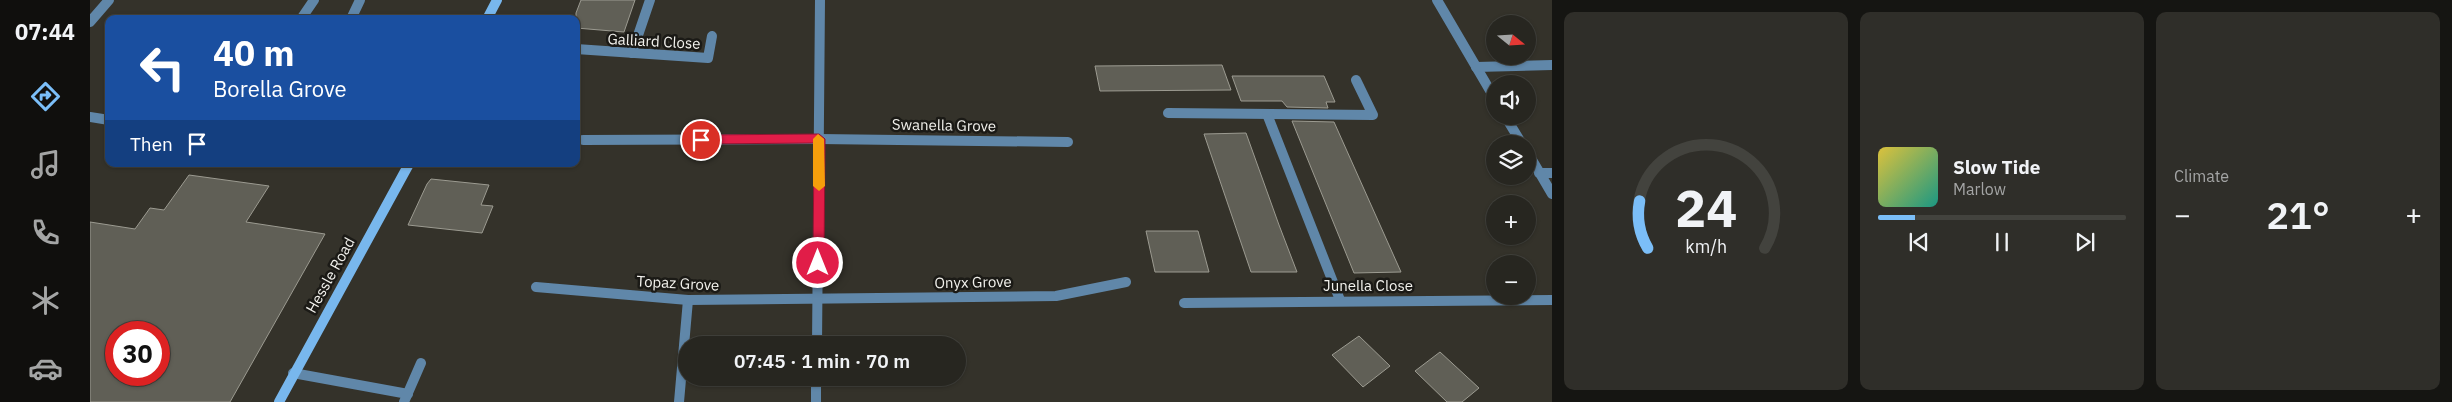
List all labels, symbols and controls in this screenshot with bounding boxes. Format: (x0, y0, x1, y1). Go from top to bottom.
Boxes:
north arrow (1486, 15, 1536, 65)
map controls (1486, 15, 1536, 305)
text: 07:44 (15, 17, 75, 46)
street label: Galliard Close (607, 29, 701, 53)
text: 40 m (213, 30, 295, 76)
icon: left (130, 35, 195, 100)
text: Borella Grove (213, 74, 347, 103)
button: sound (1486, 75, 1536, 125)
icon: directions (28, 79, 63, 114)
street label: Swanella Grove (892, 115, 996, 135)
pin (680, 119, 722, 161)
icon: arrive (687, 126, 715, 154)
icon: arrive (183, 130, 211, 158)
text: Then (130, 132, 173, 156)
button: layers (1486, 135, 1536, 185)
icon: music (28, 147, 63, 182)
text: Slow Tide (1953, 155, 2040, 179)
text: Climate (2174, 166, 2229, 186)
text: 24 (1675, 174, 1737, 241)
text: Marlow (1953, 179, 2006, 199)
text: 21° (2266, 190, 2330, 239)
button: + (1486, 195, 1536, 245)
text: − (2174, 196, 2191, 233)
text: + (2405, 196, 2422, 233)
icon: phone (28, 215, 63, 250)
icon: previous (1905, 228, 1933, 256)
icon: pause (1988, 228, 2016, 256)
icon: next (2071, 228, 2099, 256)
street label: Hessle Road (301, 234, 359, 316)
text: km/h (1685, 235, 1727, 258)
position arrow (791, 236, 843, 288)
button: − (1486, 255, 1536, 305)
street label: Topaz Grove (636, 271, 720, 295)
street label: Onyx Grove (934, 272, 1012, 292)
street label: Junella Close (1323, 276, 1413, 295)
icon: climate (28, 283, 63, 318)
speed limit sign: 30 (105, 321, 170, 386)
text: 07:45 · 1 min · 70 m (734, 349, 910, 373)
icon: car (28, 351, 63, 386)

